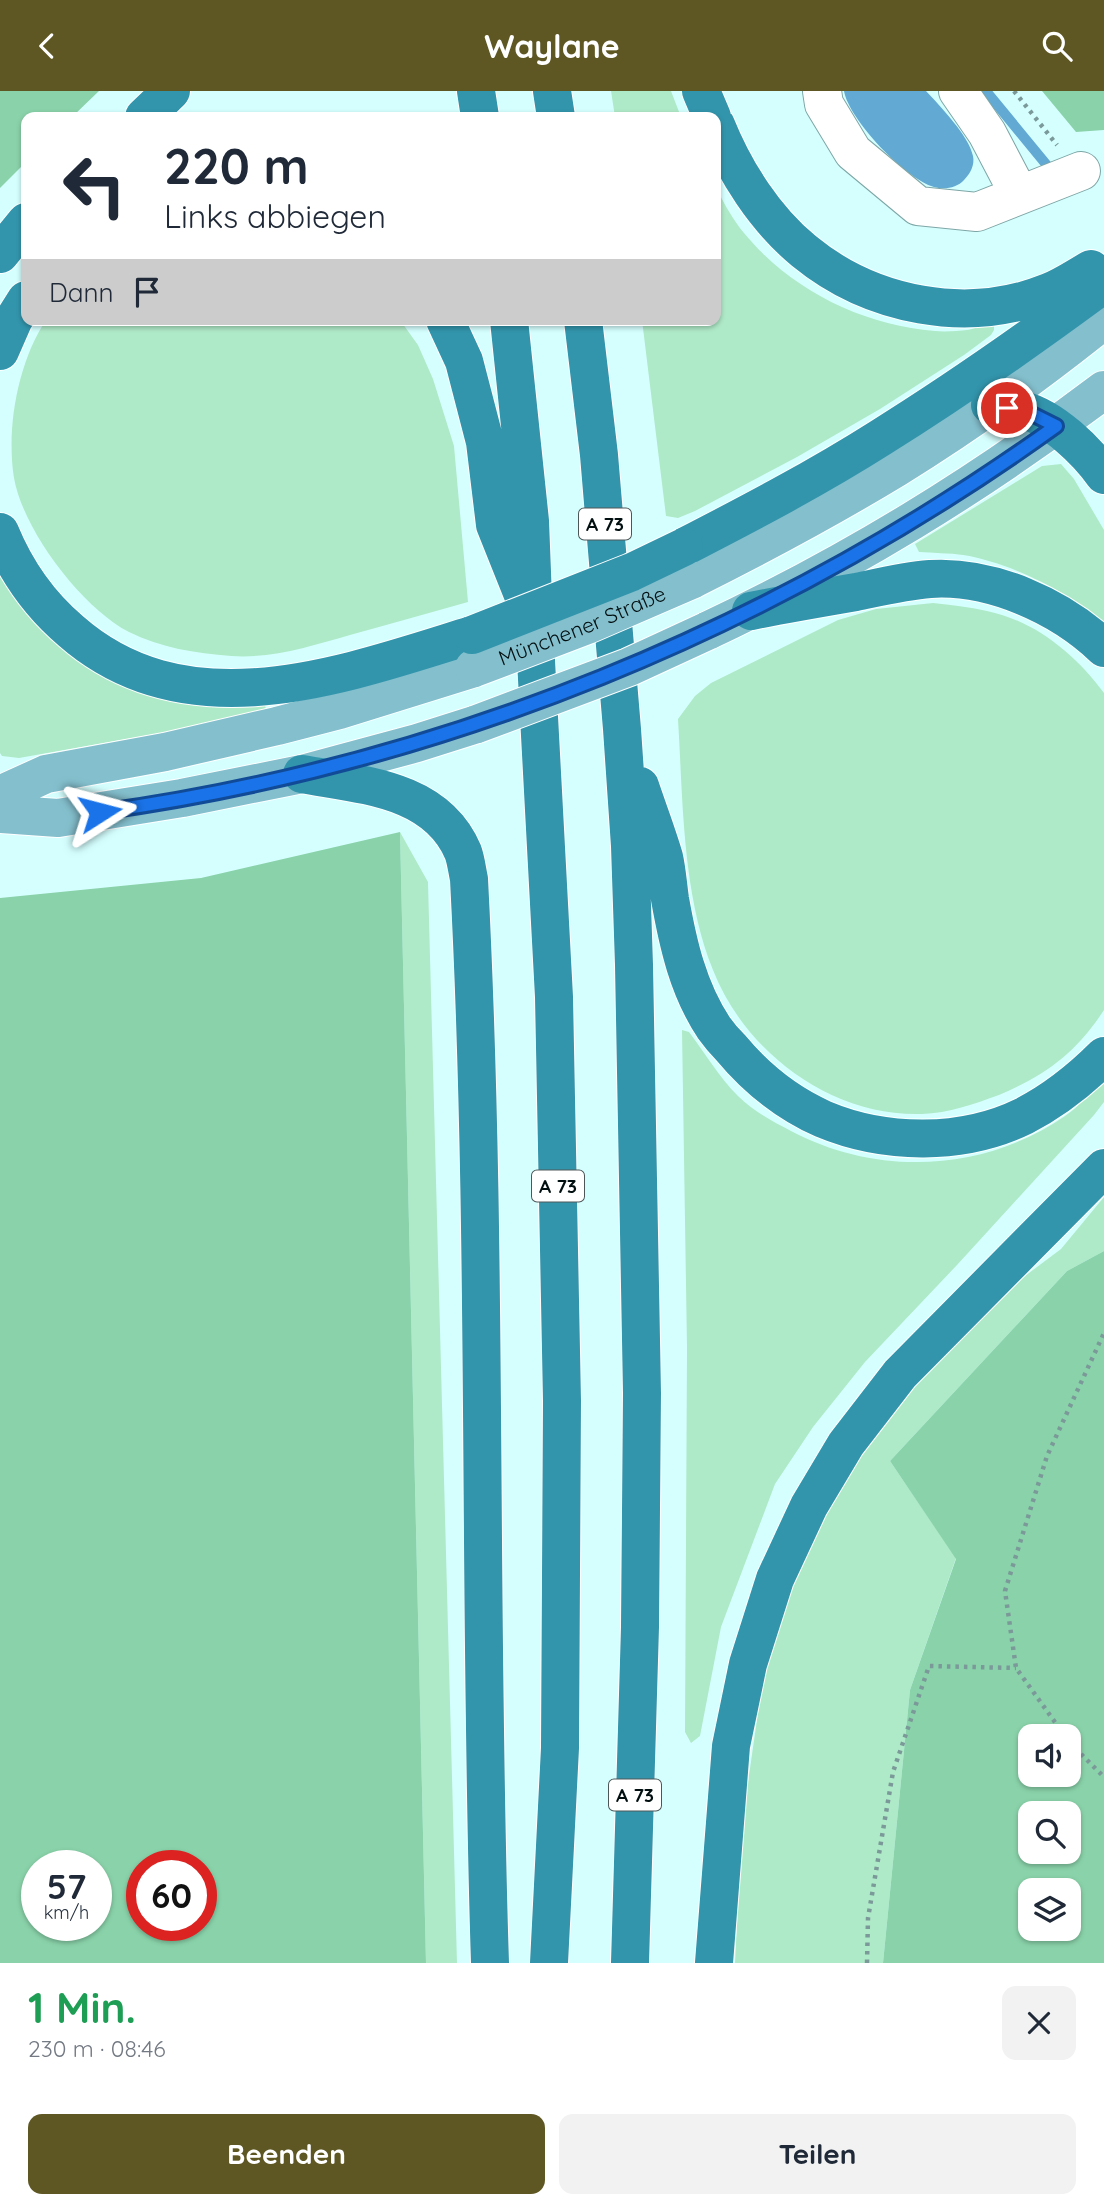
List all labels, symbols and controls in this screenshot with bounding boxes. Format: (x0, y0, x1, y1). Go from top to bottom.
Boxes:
text: Waylane (484, 26, 620, 66)
icon: back (28, 27, 66, 65)
icon: search (1038, 27, 1076, 65)
text: 220 m (164, 135, 309, 196)
icon: left (49, 140, 140, 231)
text: Links abbiegen (164, 196, 386, 236)
icon: arrive (128, 273, 166, 311)
text: Dann (49, 276, 114, 309)
pin (977, 378, 1037, 438)
icon: arrive (988, 389, 1026, 427)
road number: A 73 (579, 509, 631, 539)
street label: Münchener Straße (495, 580, 669, 671)
position arrow (63, 775, 137, 849)
road number: A 73 (532, 1170, 584, 1201)
map controls (1018, 1724, 1081, 1941)
button: sound (1018, 1724, 1081, 1787)
road number: A 73 (609, 1779, 661, 1811)
button: search (1018, 1801, 1081, 1864)
speed limit sign: 60 (126, 1850, 217, 1941)
text: 57 (47, 1864, 86, 1908)
button: layers (1018, 1878, 1081, 1941)
text: km/h (44, 1901, 89, 1924)
text: 1 Min. (28, 1981, 136, 2034)
button: close (1002, 1986, 1076, 2060)
text: 230 m · 08:46 (28, 2034, 166, 2063)
button: Beenden (28, 2114, 545, 2194)
button: Teilen (559, 2114, 1076, 2194)

